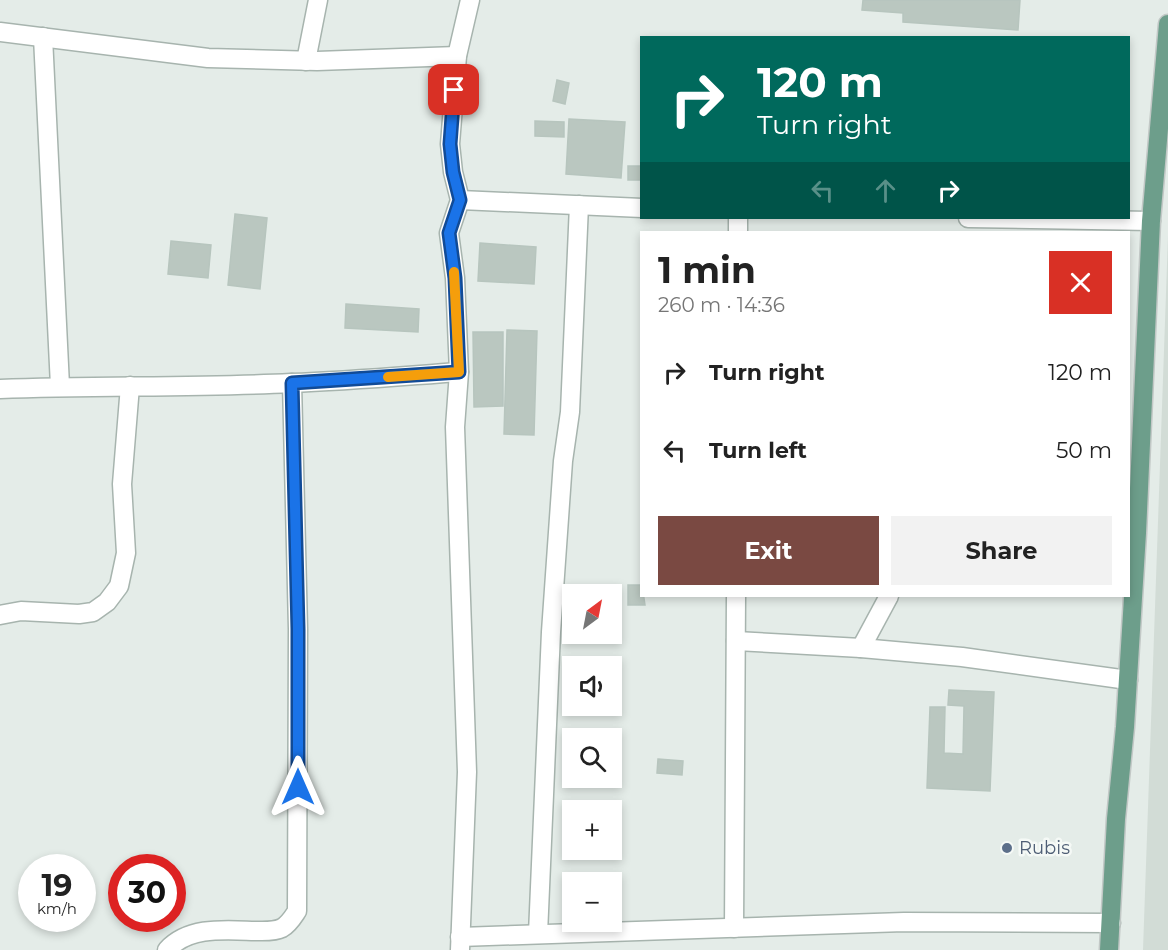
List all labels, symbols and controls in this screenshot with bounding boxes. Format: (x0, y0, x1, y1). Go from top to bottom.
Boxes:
text: 120 m (757, 56, 883, 108)
icon: right (658, 60, 736, 138)
pin (428, 64, 479, 115)
icon: arrive (437, 73, 470, 106)
text: Turn right (757, 108, 892, 141)
icon: left (806, 174, 839, 207)
icon: ahead (869, 174, 902, 207)
icon: right (932, 174, 965, 207)
text: 1 min (658, 248, 756, 292)
button: close (1049, 251, 1112, 314)
text: 260 m · 14:36 (658, 293, 785, 317)
icon: right (658, 356, 691, 389)
text: Turn right (709, 359, 824, 386)
text: 120 m (1048, 359, 1112, 386)
icon: left (658, 434, 691, 467)
text: Turn left (709, 437, 807, 464)
text: 50 m (1056, 437, 1112, 464)
button: Exit (658, 516, 879, 585)
button: Share (891, 516, 1112, 585)
north arrow (562, 584, 622, 644)
map controls (562, 584, 622, 932)
button: sound (562, 656, 622, 716)
button: search (562, 728, 622, 788)
position arrow (266, 755, 330, 819)
button: + (562, 800, 622, 860)
place label: Rubis (1019, 837, 1070, 859)
marker: Rubis (1000, 841, 1014, 855)
speed limit sign: 30 (108, 854, 186, 932)
text: 19 (42, 867, 72, 904)
button: − (562, 872, 622, 932)
text: km/h (37, 899, 77, 918)

